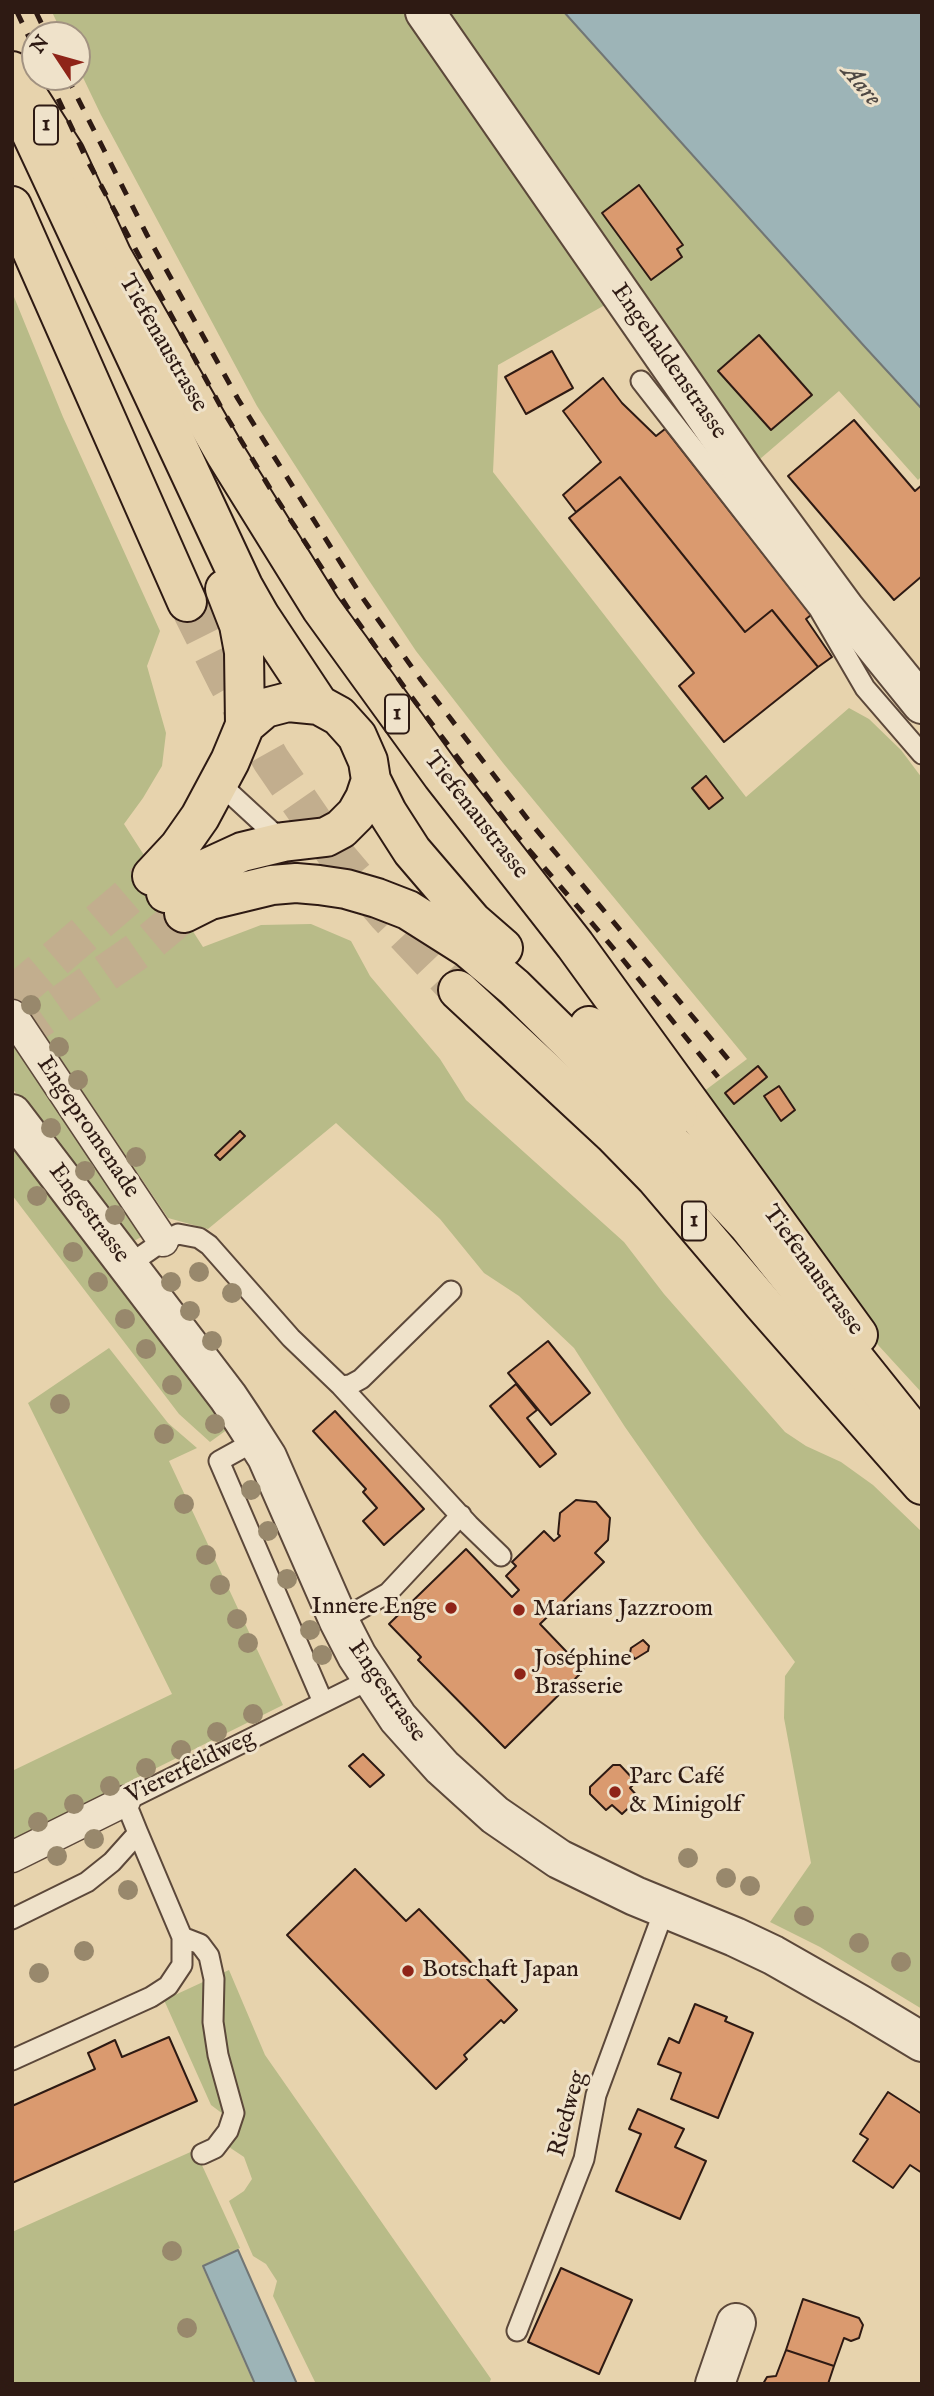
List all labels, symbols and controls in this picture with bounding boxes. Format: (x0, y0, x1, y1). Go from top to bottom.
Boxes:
north arrow (21, 21, 91, 91)
text: N (26, 31, 55, 59)
water label: Aare (833, 58, 887, 114)
road number: 1 (34, 106, 58, 144)
street label: Tiefenaustrasse (111, 270, 213, 418)
street label: Engehaldenstrasse (604, 279, 732, 445)
road number: 1 (385, 694, 409, 734)
street label: Tiefenaustrasse (416, 747, 534, 885)
street label: Engepromenade (29, 1052, 145, 1204)
street label: Engestrasse (41, 1159, 135, 1269)
street label: Tiefenaustrasse (755, 1200, 869, 1342)
road number: 1 (682, 1202, 706, 1240)
place label: Innere Enge (312, 1594, 437, 1622)
place label: Marians Jazzroom (533, 1596, 713, 1624)
marker: Innere Enge (443, 1600, 459, 1616)
marker: Marians Jazzroom (511, 1602, 527, 1618)
street label: Engestrasse (341, 1636, 431, 1748)
place label: Joséphine Brasserie (534, 1646, 631, 1702)
marker: Joséphine Brasserie (512, 1666, 528, 1682)
street label: Viererfeldweg (122, 1724, 260, 1812)
place label: Parc Café & Minigolf (629, 1764, 742, 1820)
marker: Parc Café & Minigolf (607, 1784, 623, 1800)
place label: Botschaft Japan (422, 1957, 579, 1985)
marker: Botschaft Japan (400, 1963, 416, 1979)
street label: Riedweg (544, 2068, 594, 2160)

